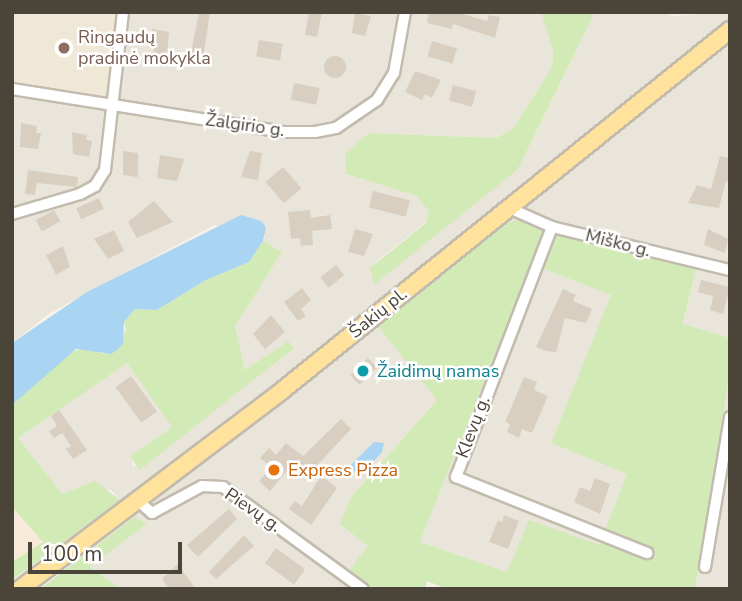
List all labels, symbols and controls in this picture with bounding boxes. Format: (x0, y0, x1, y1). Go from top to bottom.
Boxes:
place label: Ringaudų pradinė mokykla (78, 27, 211, 70)
marker: Ringaudų pradinė mokykla (56, 40, 72, 56)
street label: Žalgirio g. (204, 109, 286, 141)
street label: Miško g. (583, 225, 653, 261)
street label: Šakių pl. (345, 283, 411, 343)
place label: Žaidimų namas (377, 360, 499, 382)
marker: Žaidimų namas (355, 363, 371, 379)
street label: Klevų g. (451, 393, 495, 461)
place label: Express Pizza (288, 459, 398, 481)
marker: Express Pizza (266, 462, 282, 478)
street label: Pievų g. (221, 483, 285, 537)
scale bar (32, 528, 186, 572)
text: 100 m (41, 540, 102, 568)

